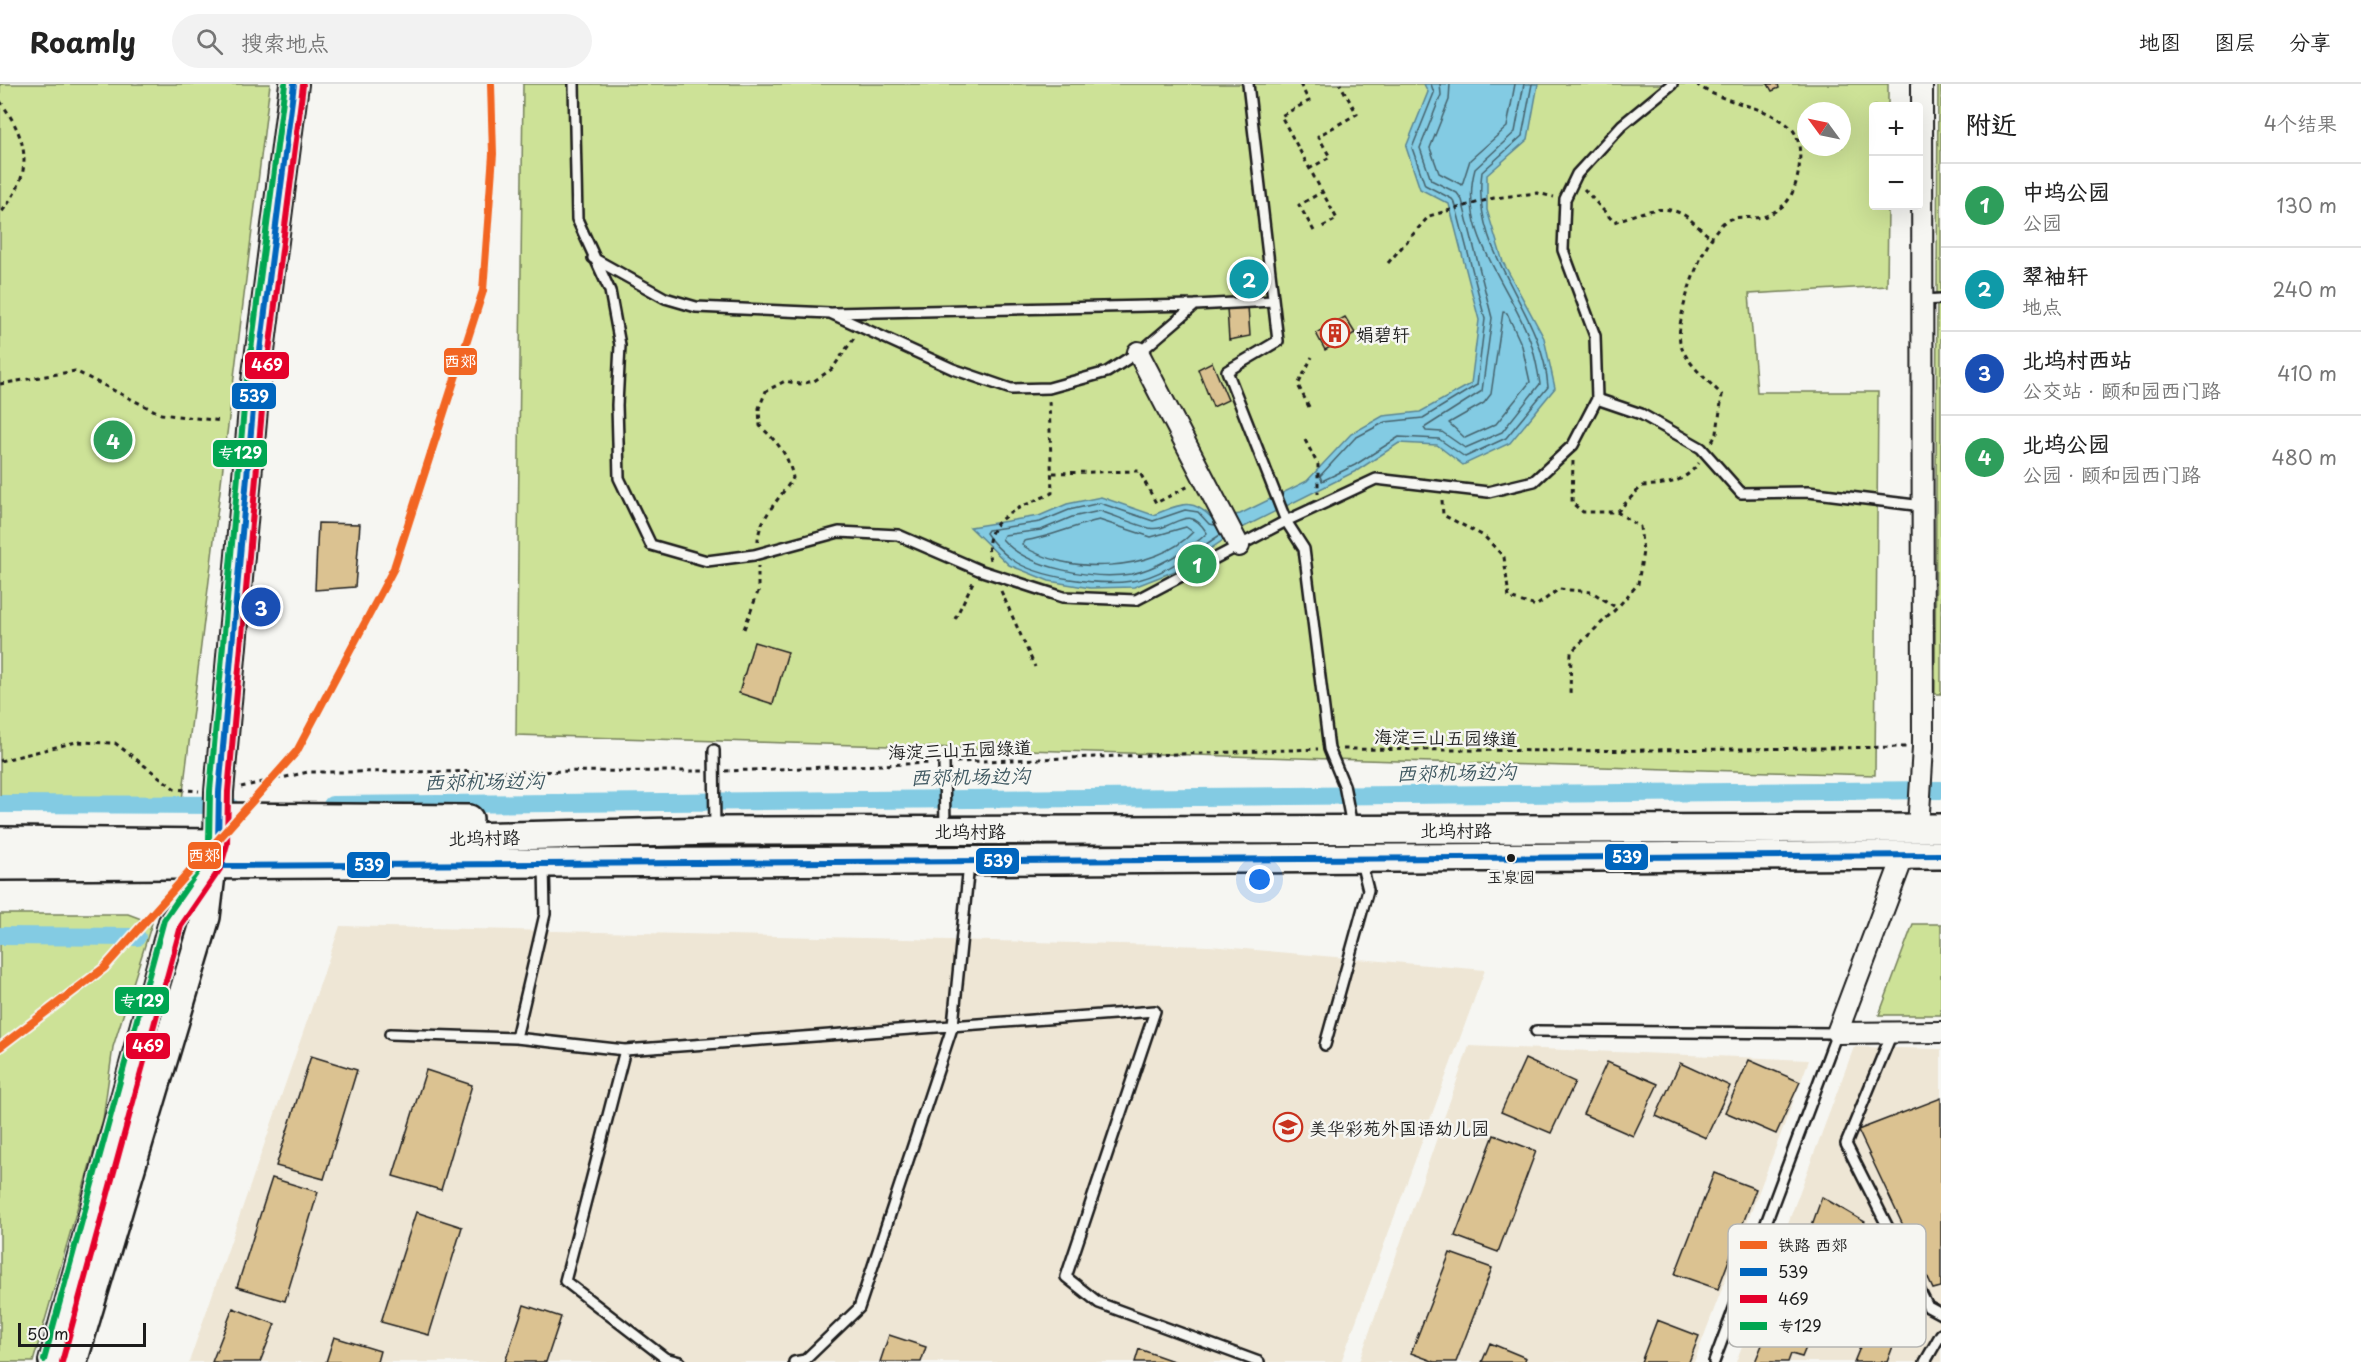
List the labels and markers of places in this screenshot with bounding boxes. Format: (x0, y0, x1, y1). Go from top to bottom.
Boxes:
pin: 2 (1230, 256, 1268, 302)
building icon: 娟碧轩 (1319, 317, 1351, 349)
place label: 娟碧轩 (1356, 320, 1410, 347)
pin: 4 (94, 418, 132, 462)
pin: 1 (1178, 542, 1216, 586)
pin: 3 (242, 584, 280, 630)
marker: 玉泉园 (1505, 852, 1517, 864)
place label: 玉泉园 (1487, 864, 1535, 888)
school or university icon: 美华彩苑外国语幼儿园 (1272, 1111, 1304, 1143)
place label: 美华彩苑外国语幼儿园 (1309, 1114, 1489, 1141)

